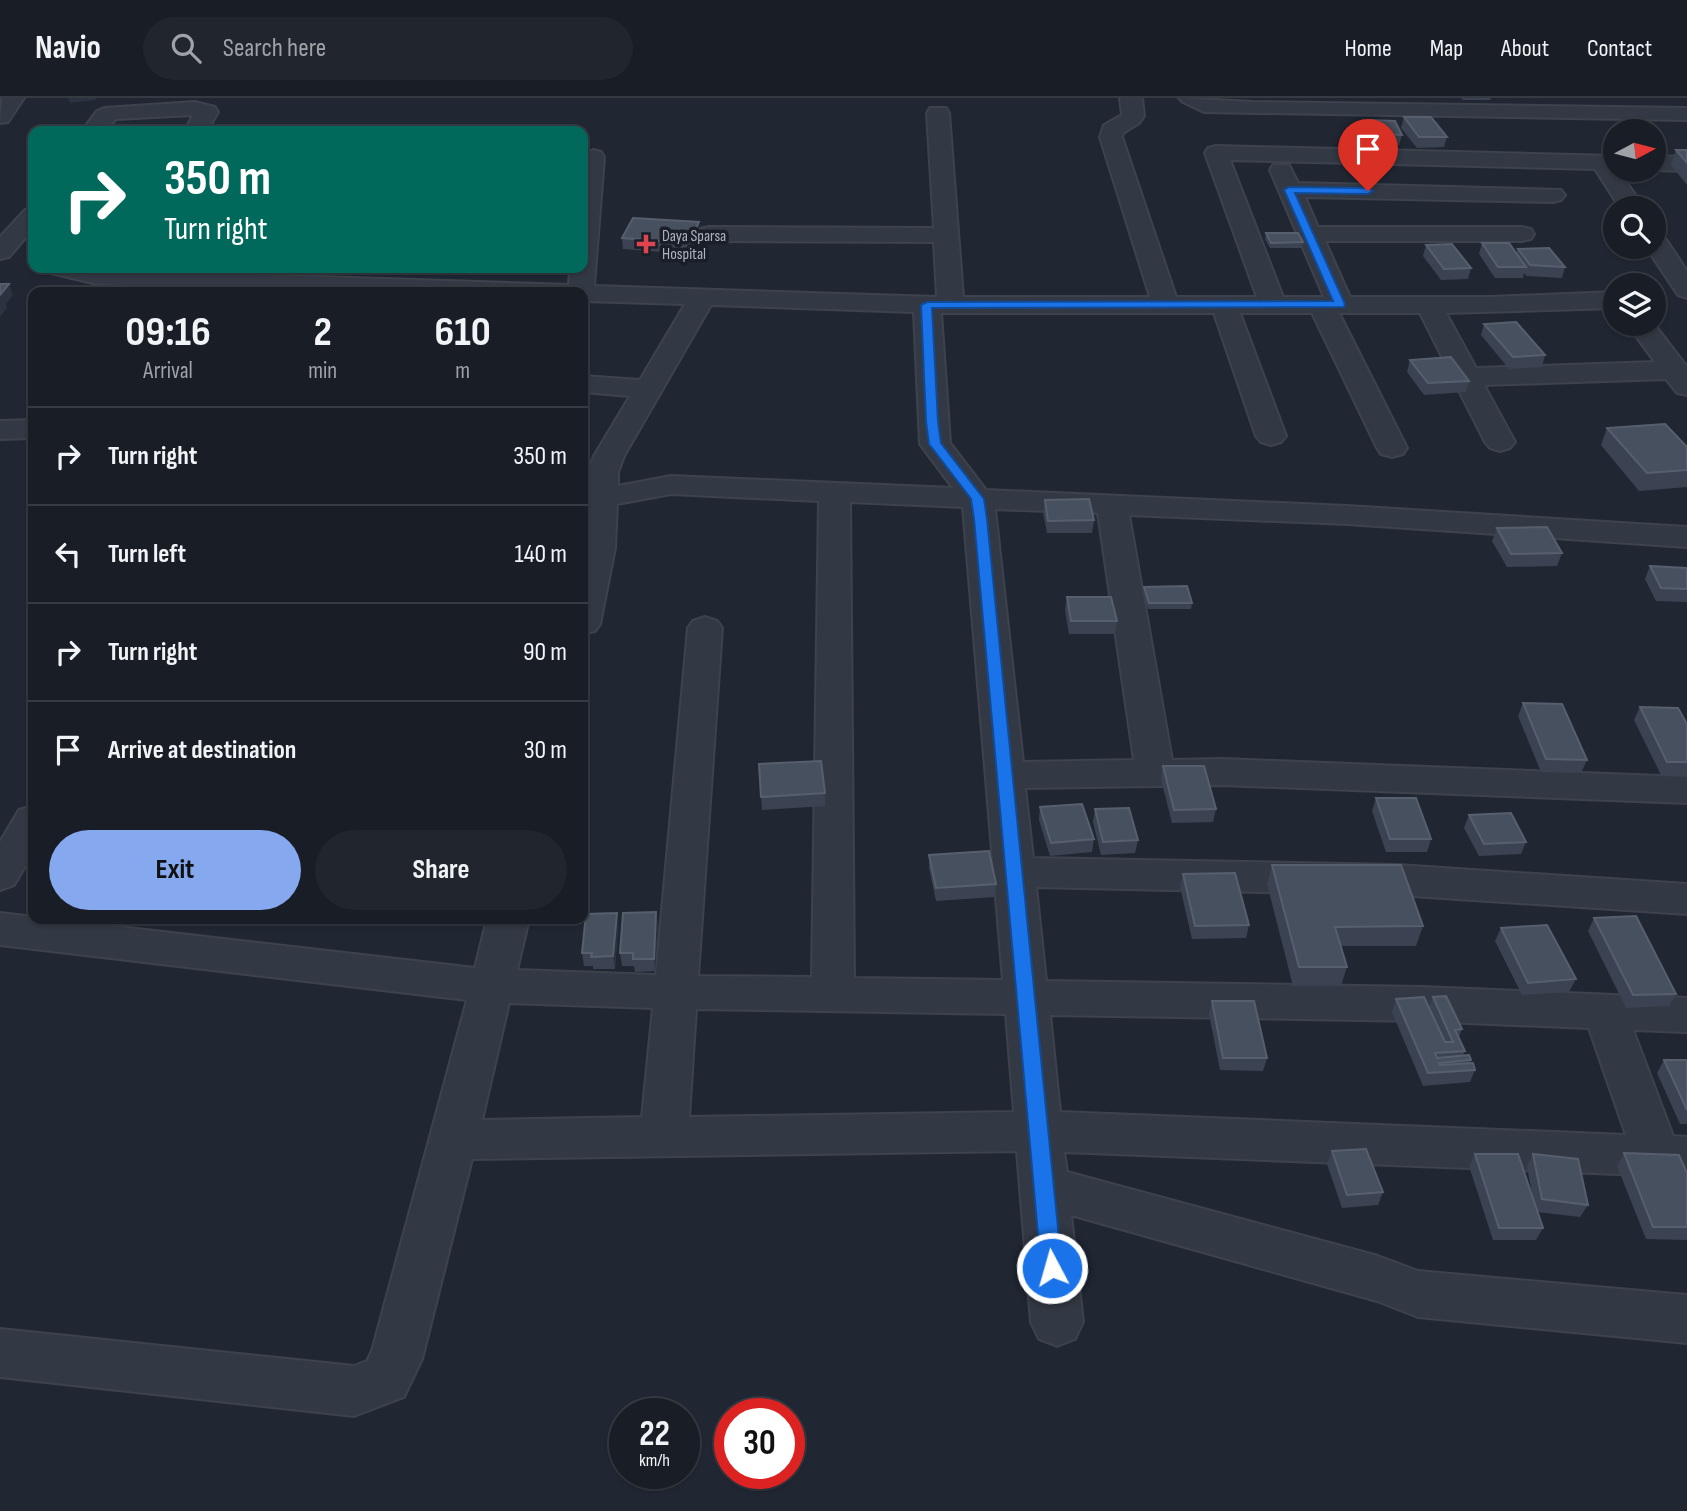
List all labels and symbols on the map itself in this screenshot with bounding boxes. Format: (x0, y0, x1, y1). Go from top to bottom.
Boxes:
pin (1338, 119, 1398, 191)
north arrow (1603, 119, 1666, 182)
place label: Daya Sparsa Hospital (662, 227, 726, 264)
marker: Daya Sparsa Hospital (636, 234, 656, 254)
position arrow (1015, 1231, 1089, 1305)
speed limit sign: 30 (714, 1398, 805, 1489)

